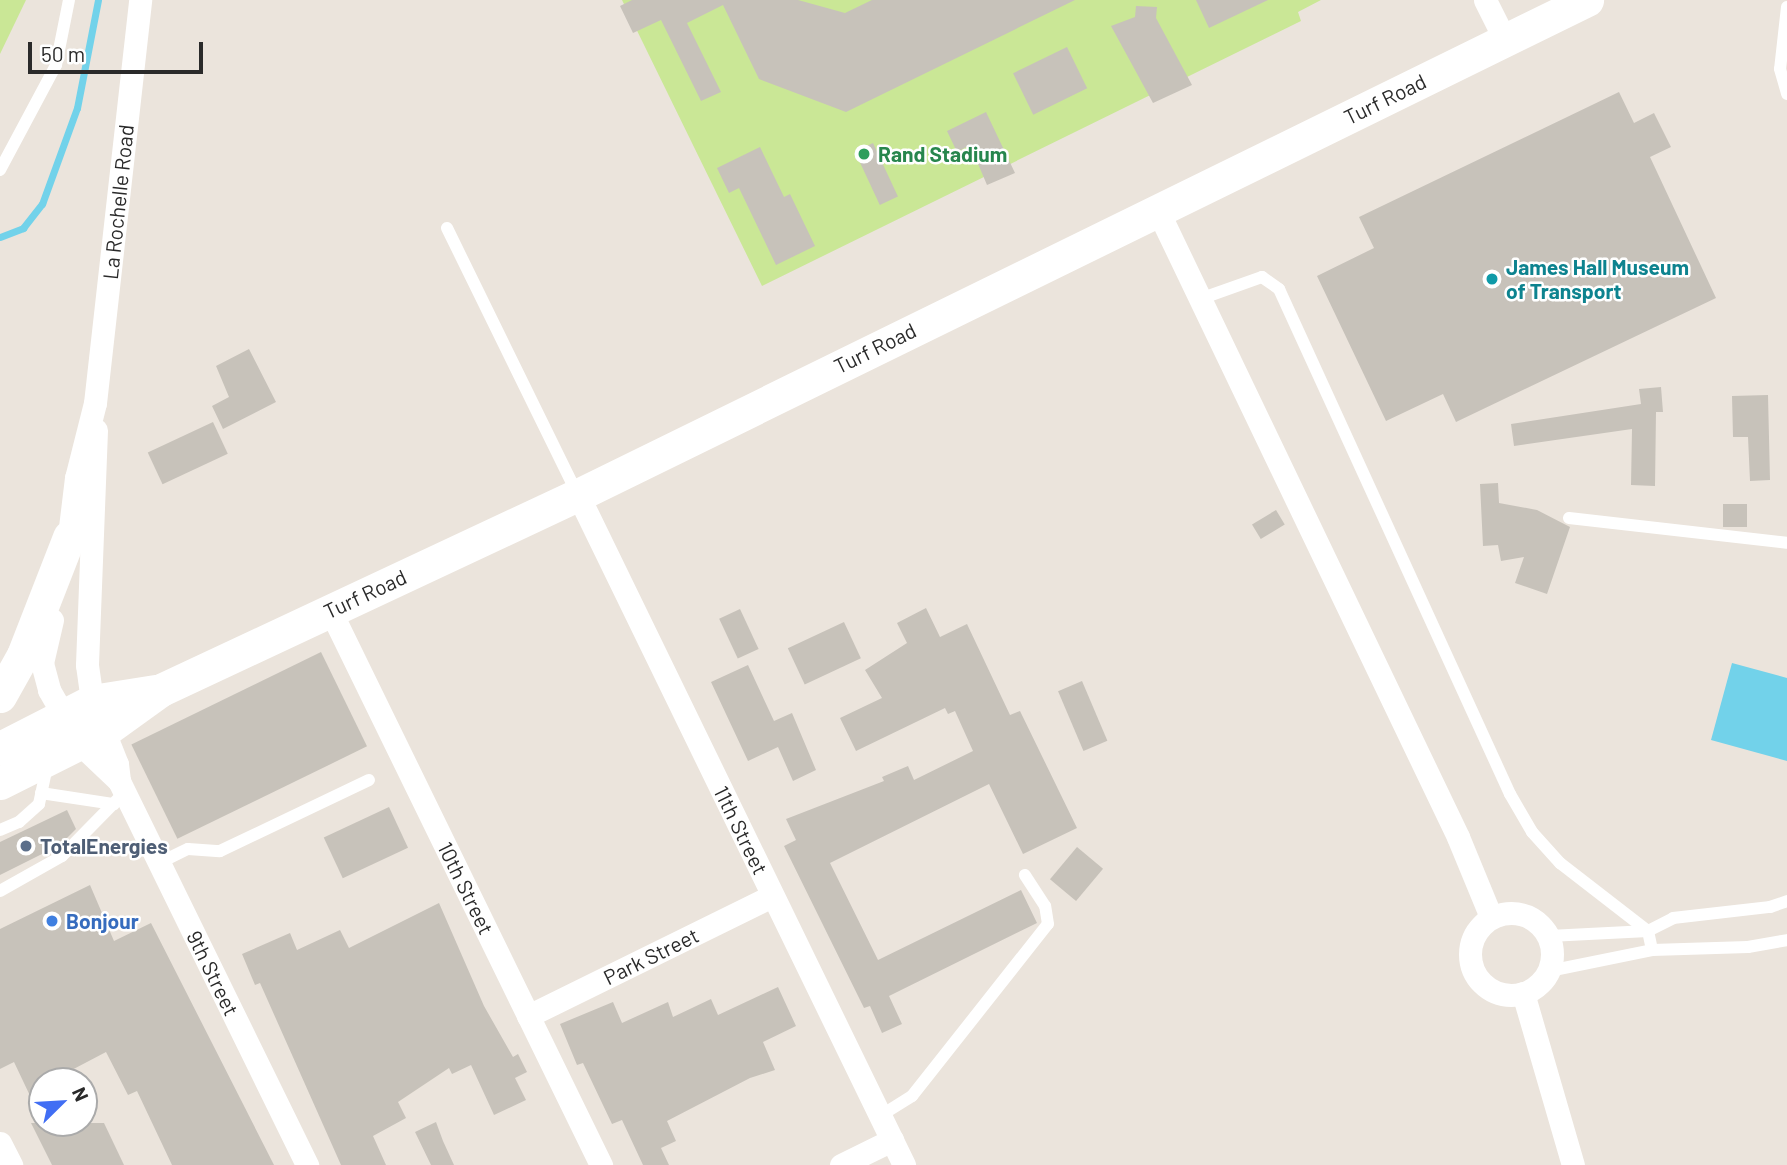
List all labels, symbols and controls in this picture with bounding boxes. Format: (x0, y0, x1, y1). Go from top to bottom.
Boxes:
scale bar (32, 28, 206, 72)
text: 50 m (41, 41, 85, 66)
street label: Turf Road (1340, 68, 1430, 130)
street label: La Rochelle Road (97, 123, 139, 281)
place label: Rand Stadium (878, 141, 1007, 167)
marker: Rand Stadium (856, 146, 872, 162)
place label: James Hall Museum of Transport (1506, 254, 1689, 304)
marker: James Hall Museum of Transport (1484, 271, 1500, 287)
street label: Turf Road (830, 317, 920, 379)
street label: Turf Road (320, 564, 410, 624)
street label: 11th Street (709, 782, 773, 878)
place label: TotalEnergies (40, 833, 168, 859)
marker: TotalEnergies (18, 838, 34, 854)
street label: 10th Street (433, 838, 499, 938)
place label: Bonjour (66, 908, 139, 934)
marker: Bonjour (44, 913, 60, 929)
street label: Park Street (599, 922, 703, 990)
street label: 9th Street (182, 926, 244, 1020)
north arrow (28, 1067, 98, 1137)
text: N (68, 1084, 94, 1105)

